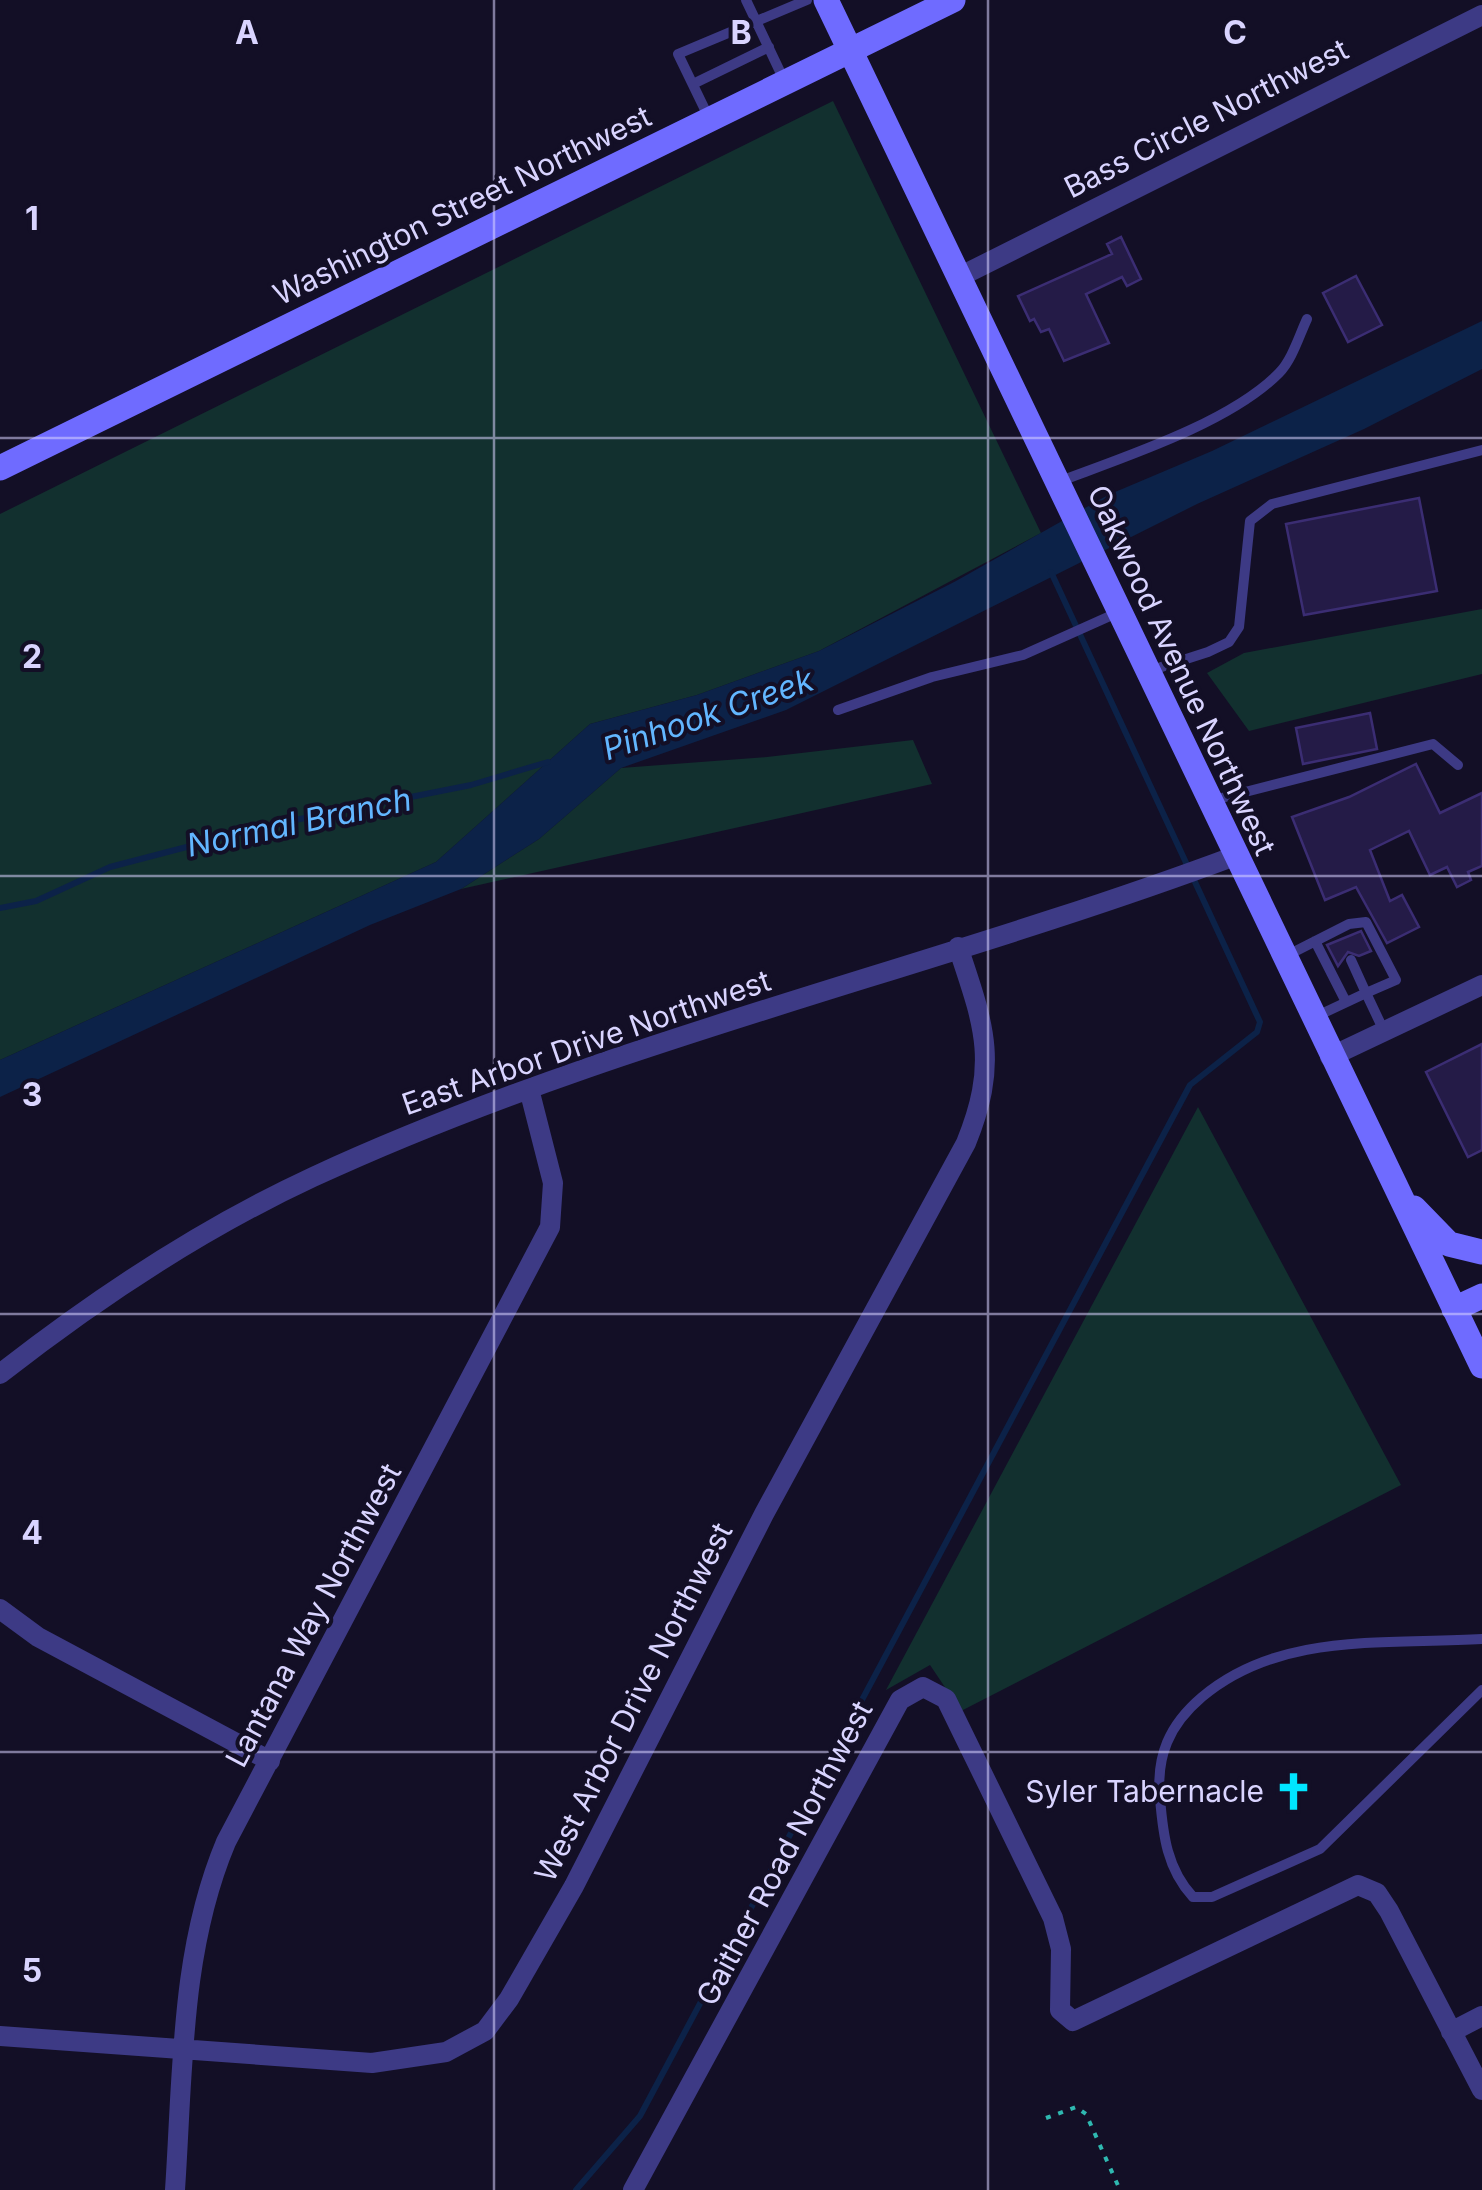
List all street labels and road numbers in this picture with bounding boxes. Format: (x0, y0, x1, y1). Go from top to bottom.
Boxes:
street label: Bass Circle Northwest (1058, 31, 1354, 205)
street label: Washington Street Northwest (267, 98, 657, 312)
street label: Oakwood Avenue Northwest (1080, 479, 1284, 861)
street label: East Arbor Drive Northwest (397, 962, 775, 1122)
street label: Lantana Way Northwest (218, 1457, 408, 1773)
street label: West Arbor Drive Northwest (527, 1516, 739, 1888)
street label: Gaither Road Northwest (688, 1695, 880, 2011)

